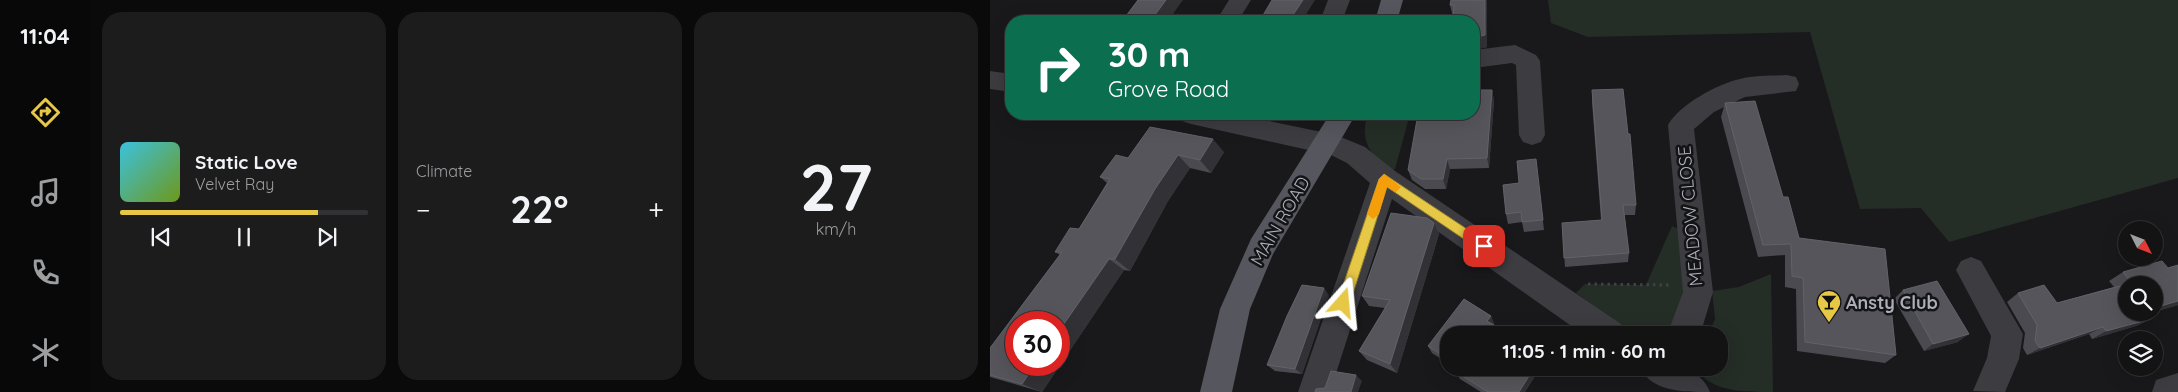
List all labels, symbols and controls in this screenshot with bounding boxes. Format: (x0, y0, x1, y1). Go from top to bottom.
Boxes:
text: 11:04 (20, 22, 70, 50)
text: 30 m (1108, 32, 1190, 76)
icon: right (1025, 35, 1090, 100)
text: Grove Road (1108, 75, 1229, 103)
icon: directions (28, 95, 63, 130)
street label: MEADOW CLOSE (1672, 145, 1708, 287)
text: 27 (800, 146, 872, 227)
text: Static Love (195, 150, 298, 174)
text: Climate (416, 161, 472, 181)
street label: MAIN ROAD (1245, 172, 1315, 270)
text: Velvet Ray (195, 174, 274, 194)
icon: music (28, 175, 63, 210)
text: 22° (510, 185, 568, 233)
text: − (416, 192, 431, 227)
text: + (648, 192, 664, 227)
text: km/h (816, 219, 856, 239)
north arrow (2118, 221, 2162, 266)
map controls (2118, 221, 2163, 376)
icon: previous (147, 223, 175, 251)
icon: pause (230, 223, 258, 251)
icon: next (313, 223, 341, 251)
pin (1463, 225, 1505, 267)
icon: arrive (1470, 232, 1498, 260)
icon: phone (28, 255, 63, 290)
position arrow (1316, 276, 1368, 328)
button: search (2118, 276, 2163, 321)
bar icon: Ansty Club (1816, 289, 1842, 323)
place label: Ansty Club (1846, 291, 1938, 314)
speed limit sign: 30 (1005, 311, 1070, 376)
button: layers (2118, 331, 2163, 376)
icon: climate (28, 335, 63, 370)
text: 11:05 · 1 min · 60 m (1502, 339, 1666, 363)

